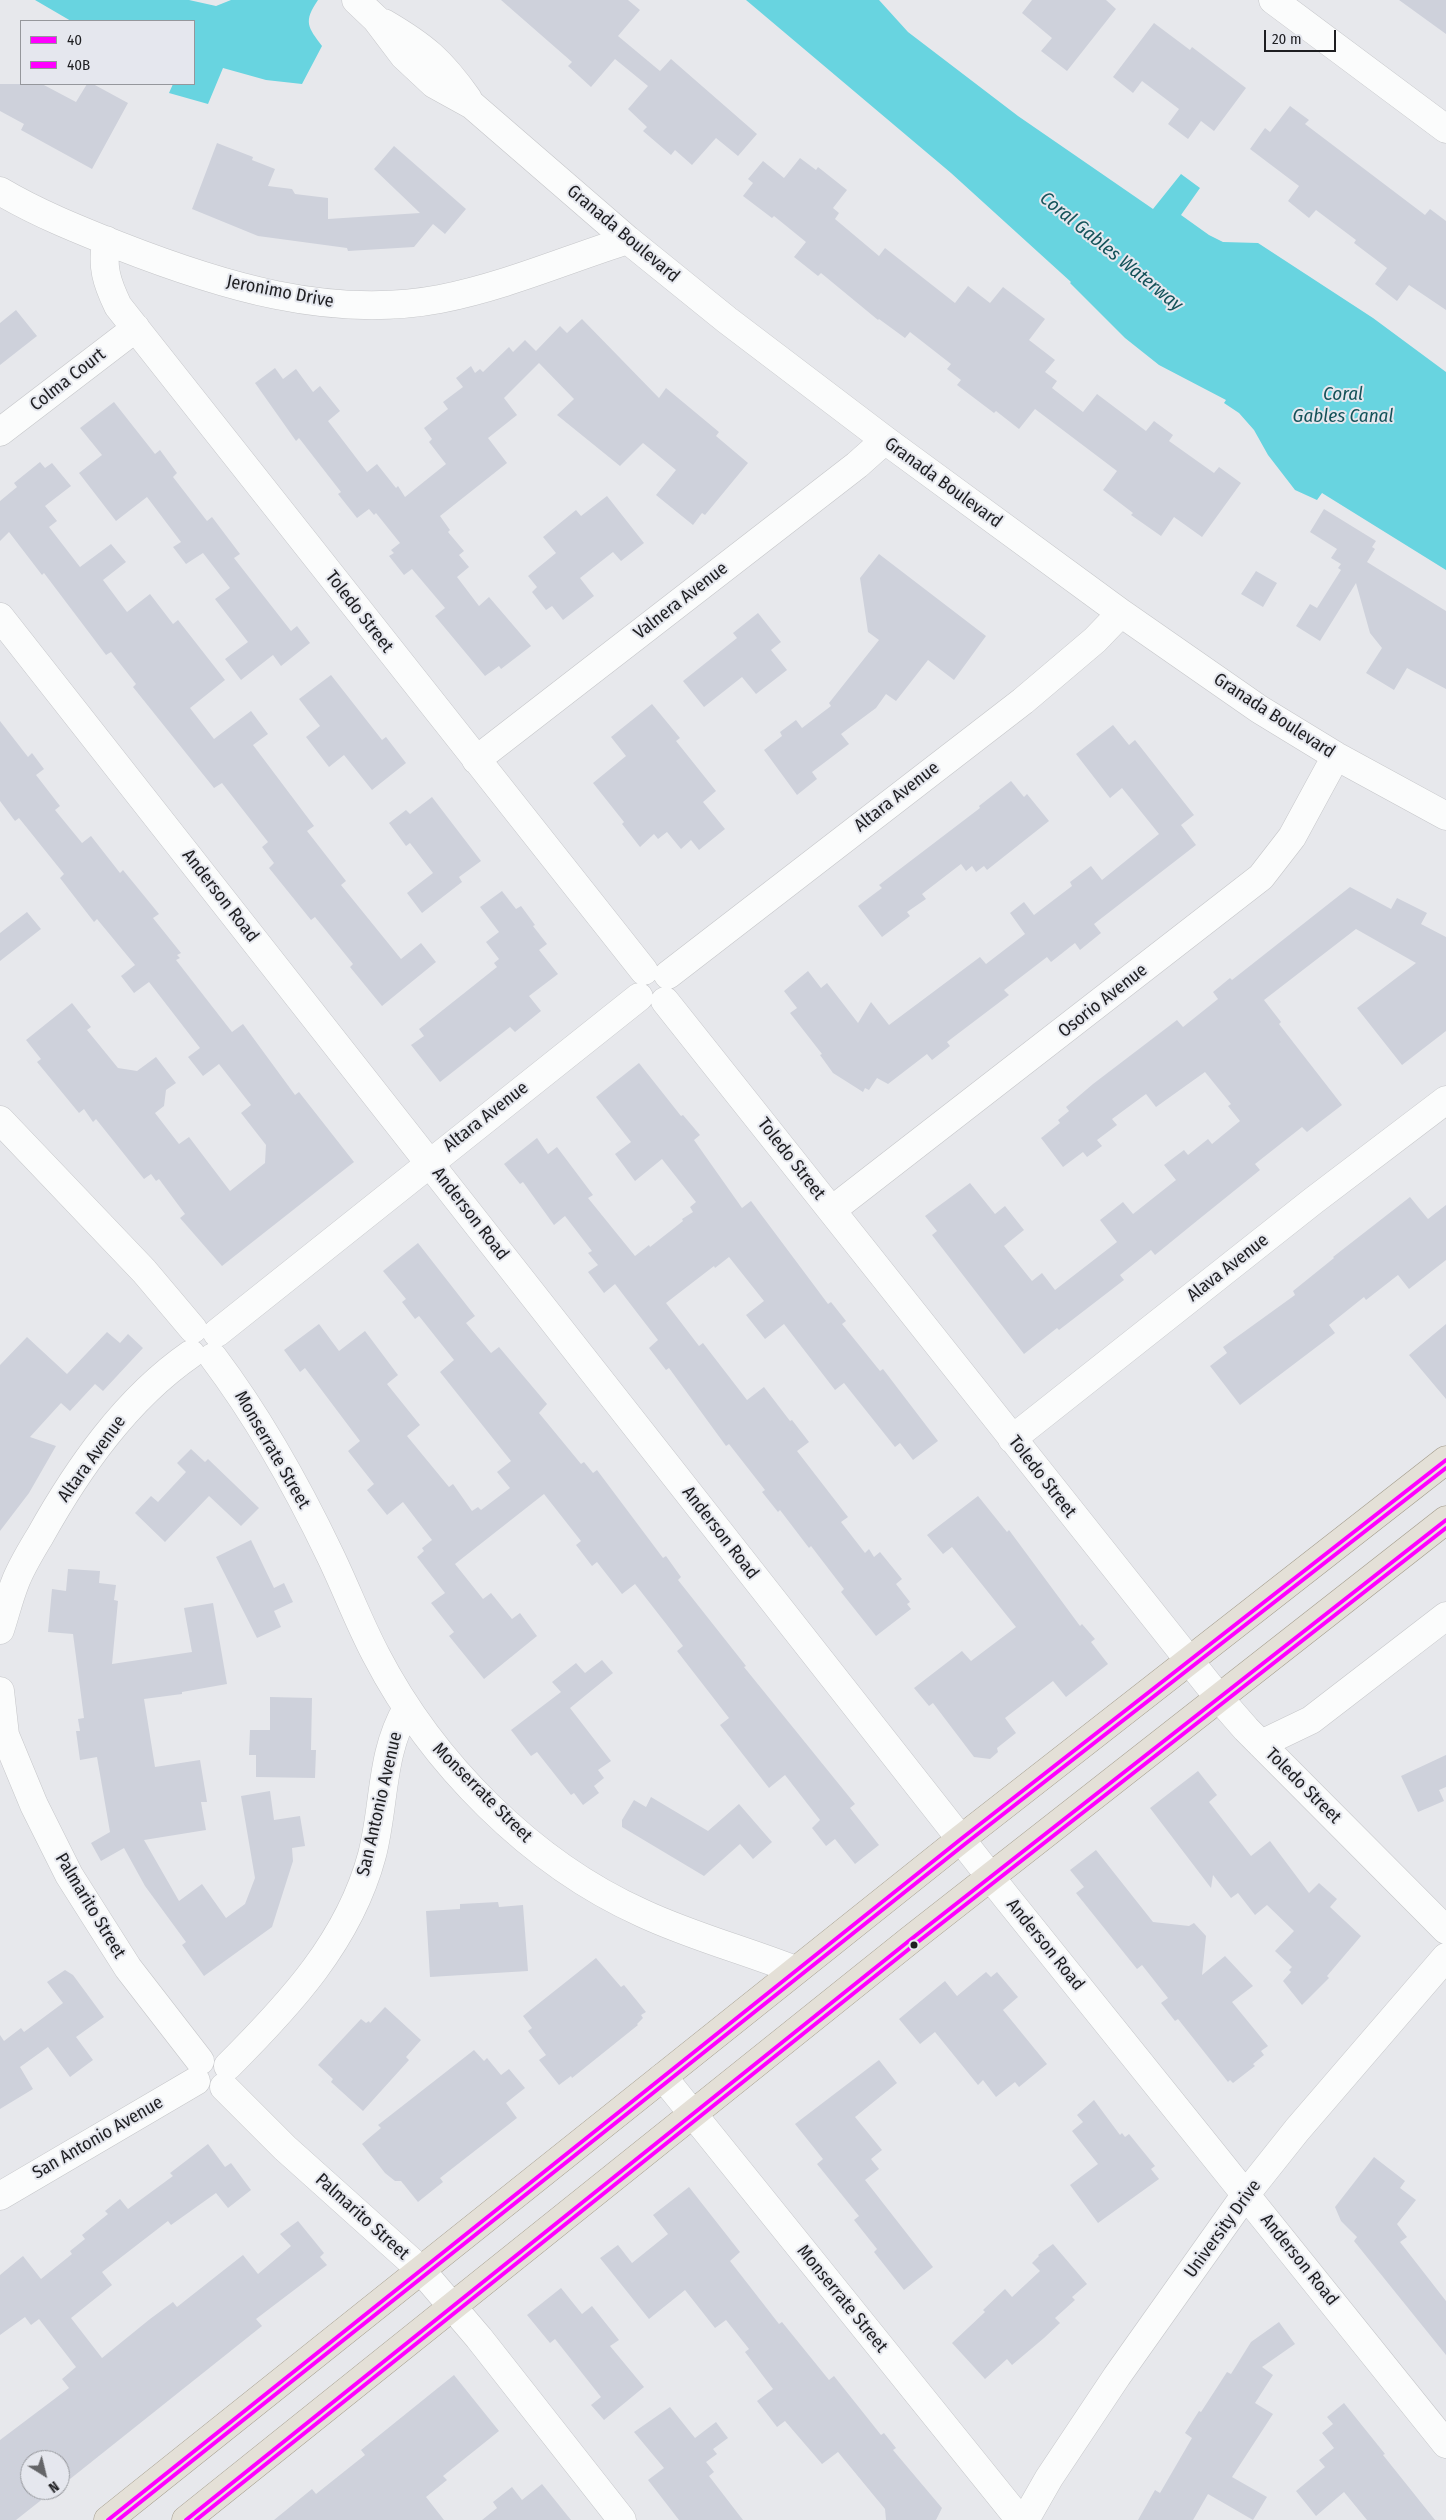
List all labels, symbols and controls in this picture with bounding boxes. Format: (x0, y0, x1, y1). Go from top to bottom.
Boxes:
legend (20, 20, 195, 85)
scale bar (1266, 20, 1338, 52)
text: 20 m (1272, 30, 1302, 48)
text: 40 (67, 31, 82, 49)
text: 40B (67, 56, 90, 74)
street label: Granada Boulevard (562, 181, 684, 287)
water label: Coral Gables Waterway (1035, 187, 1187, 317)
street label: Jeronimo Drive (225, 271, 335, 313)
street label: Colma Court (26, 344, 110, 416)
water label: Coral Gables Canal (1293, 384, 1393, 428)
street label: Granada Boulevard (880, 433, 1006, 533)
street label: Valnera Avenue (630, 558, 732, 644)
street label: Toledo Street (320, 567, 398, 657)
street label: Granada Boulevard (1209, 669, 1339, 763)
street label: Altara Avenue (850, 757, 944, 837)
street label: Anderson Road (177, 845, 263, 947)
street label: Osorio Avenue (1054, 960, 1152, 1042)
street label: Altara Avenue (439, 1077, 533, 1157)
street label: Toledo Street (752, 1114, 830, 1204)
street label: Anderson Road (427, 1163, 513, 1265)
street label: Alava Avenue (1183, 1229, 1273, 1307)
street label: Monserrate Street (230, 1387, 314, 1513)
street label: Altara Avenue (53, 1412, 131, 1506)
street label: Toledo Street (1003, 1432, 1081, 1522)
street label: Anderson Road (677, 1482, 763, 1584)
street label: San Antonio Avenue (353, 1730, 407, 1878)
street label: Monserrate Street (428, 1739, 536, 1847)
street label: Toledo Street (1261, 1744, 1345, 1828)
street label: Palmarito Street (50, 1849, 130, 1963)
street label: Anderson Road (1001, 1895, 1089, 1995)
unlabelled marker (909, 1940, 919, 1950)
street label: San Antonio Avenue (29, 2092, 167, 2184)
street label: Palmarito Street (311, 2169, 413, 2265)
street label: University Drive (1180, 2176, 1266, 2282)
street label: Anderson Road (1255, 2210, 1343, 2310)
street label: Monserrate Street (792, 2241, 892, 2357)
north arrow (20, 2450, 70, 2500)
text: N (45, 2477, 62, 2496)

